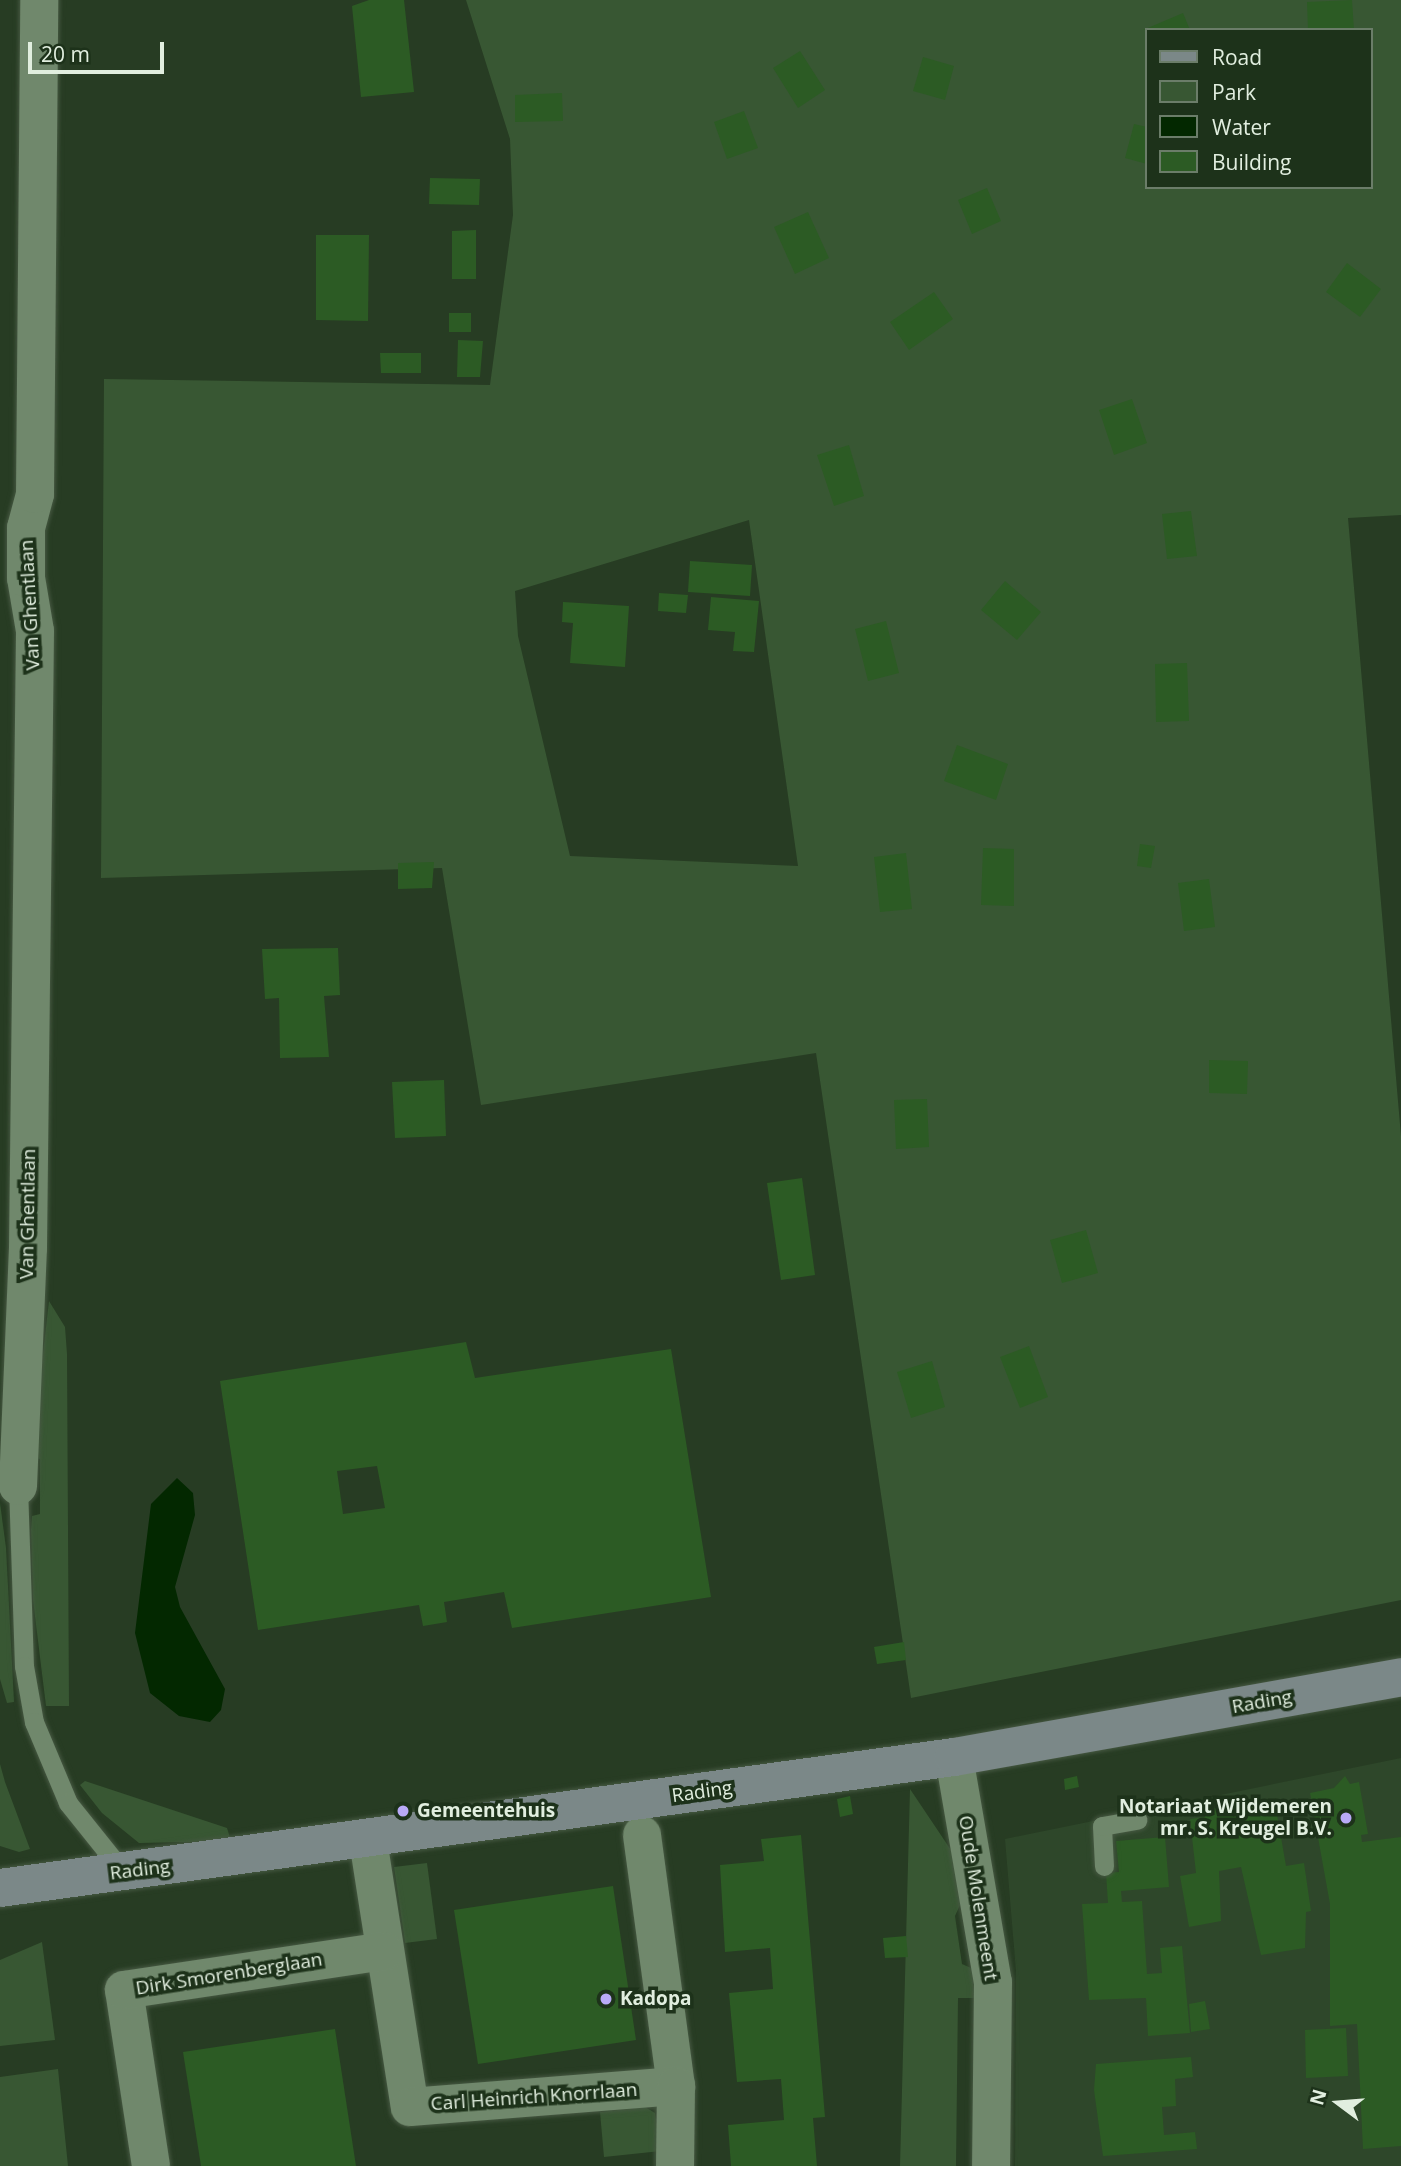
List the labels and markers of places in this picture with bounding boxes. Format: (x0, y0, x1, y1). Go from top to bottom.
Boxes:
place label: Notariaat Wijdemeren mr. S. Kreugel B.V. (1119, 1796, 1332, 1840)
place label: Gemeentehuis (417, 1800, 555, 1822)
marker: Gemeentehuis (395, 1803, 411, 1819)
marker: Notariaat Wijdemeren mr. S. Kreugel B.V. (1338, 1810, 1354, 1826)
place label: Kadopa (620, 1988, 691, 2010)
marker: Kadopa (598, 1991, 614, 2007)

